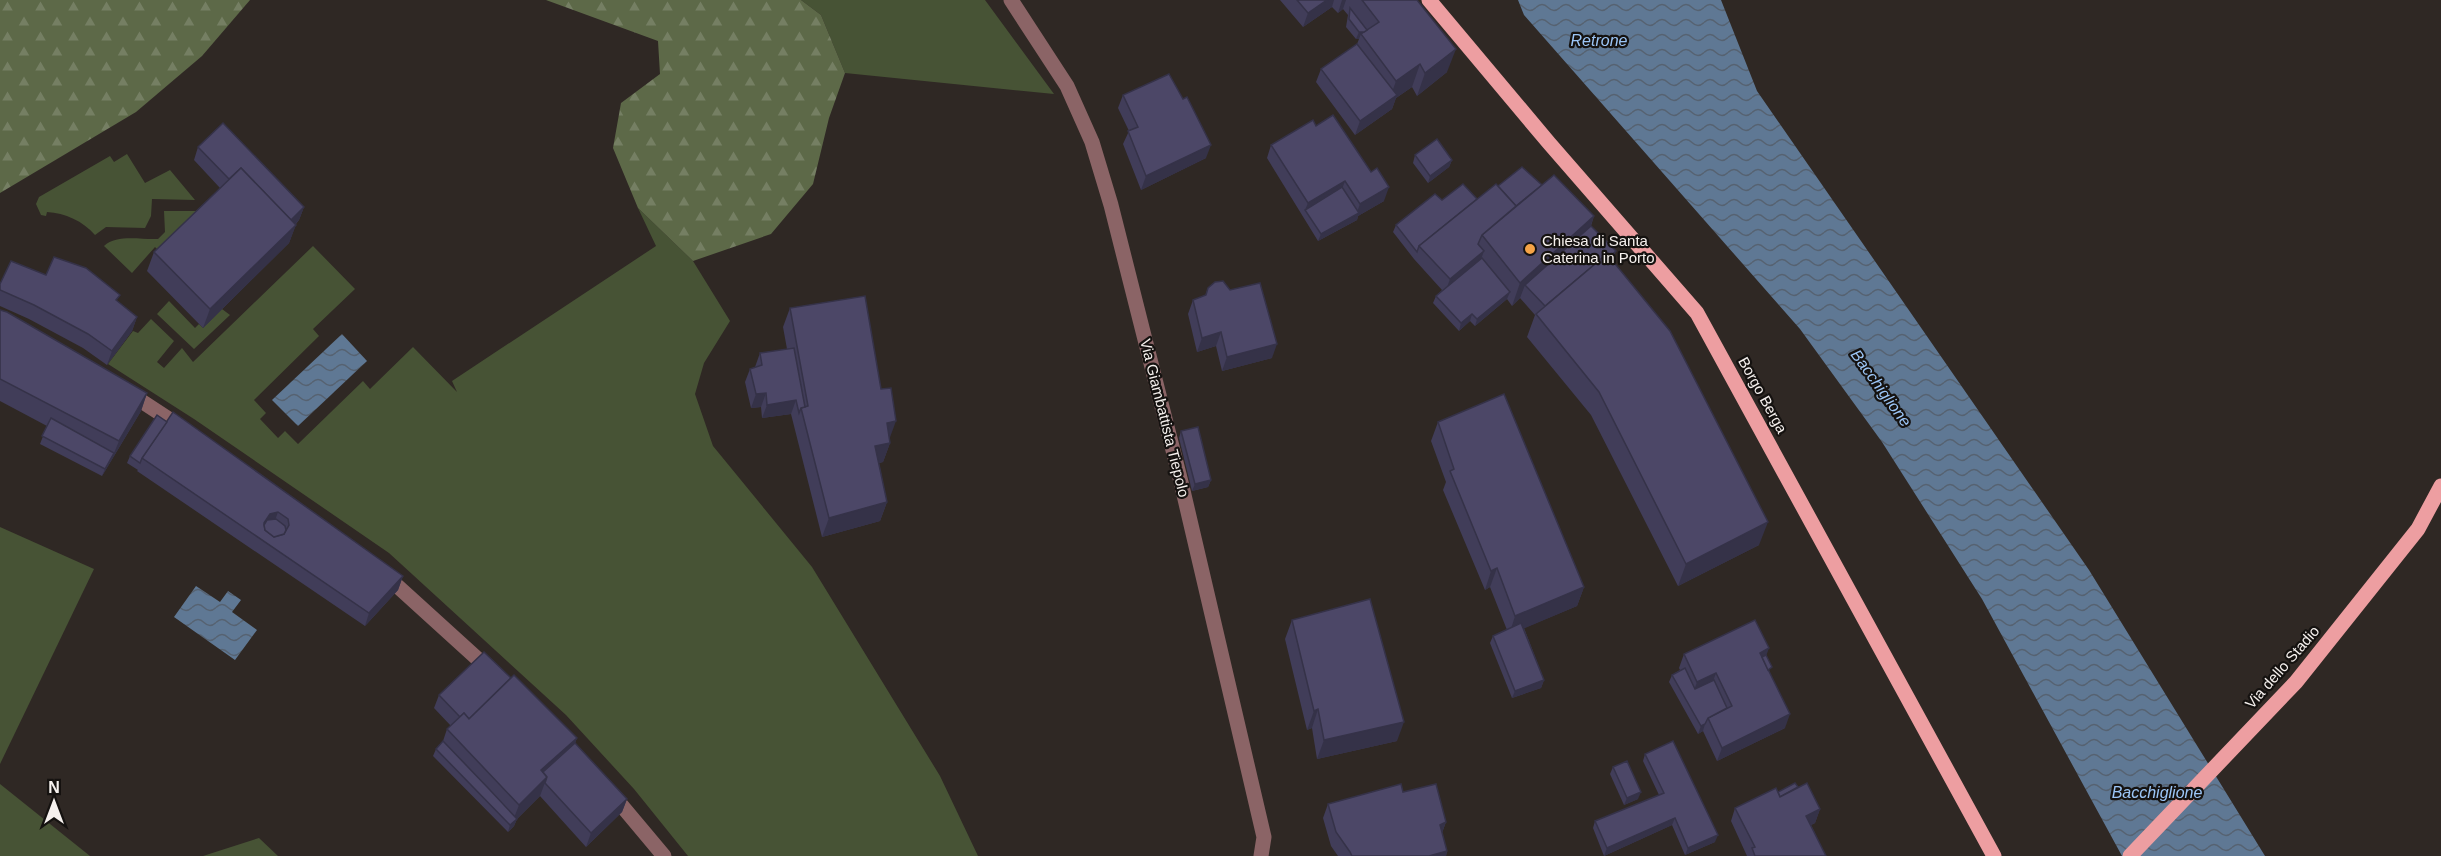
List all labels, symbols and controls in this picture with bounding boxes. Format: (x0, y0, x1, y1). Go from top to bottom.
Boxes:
water label: Retrone (1571, 32, 1628, 49)
place label: Chiesa di Santa Caterina in Porto (1542, 232, 1655, 266)
marker: Chiesa di Santa Caterina in Porto (1523, 242, 1537, 256)
street label: Via Giambattista Tiepolo (1137, 337, 1193, 499)
water label: Bacchiglione (1847, 346, 1915, 430)
street label: Borgo Berga (1735, 354, 1791, 437)
street label: Via dello Stadio (2241, 622, 2323, 712)
north arrow (24, 772, 84, 832)
text: N (48, 779, 60, 796)
water label: Bacchiglione (2112, 784, 2202, 801)

